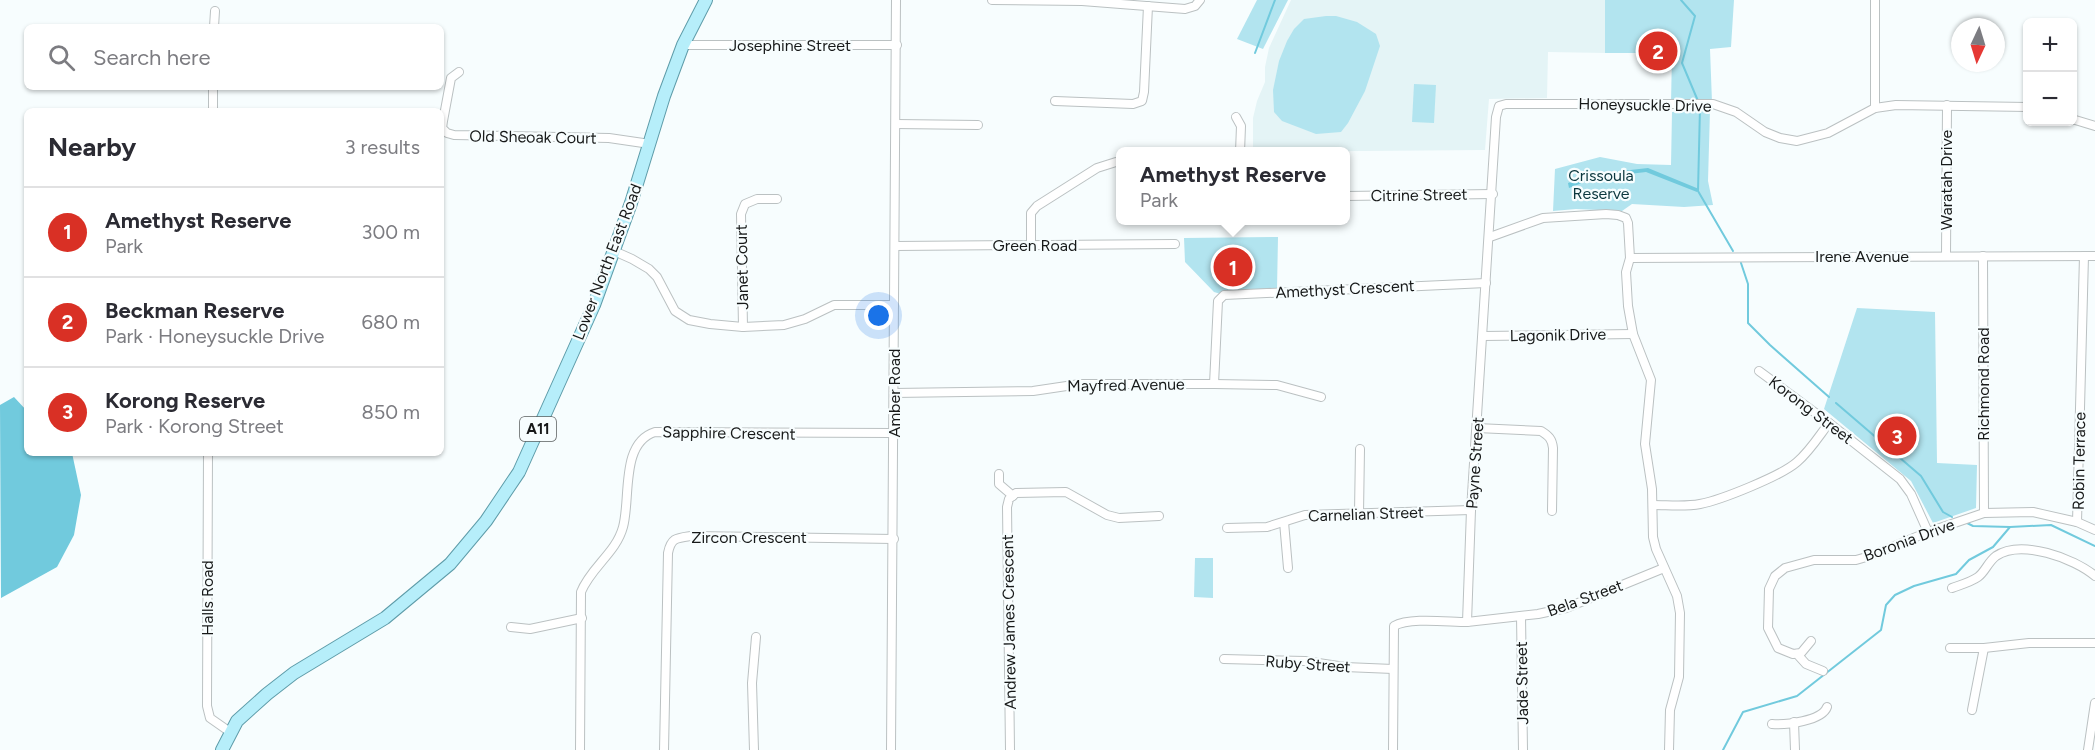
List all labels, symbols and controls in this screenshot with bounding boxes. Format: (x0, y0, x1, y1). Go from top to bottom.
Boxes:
north arrow (1951, 18, 2005, 72)
map controls (2023, 18, 2077, 126)
button: + (2023, 18, 2077, 72)
search box (24, 24, 444, 90)
pin: 2 (1638, 28, 1678, 74)
street label: Josephine Street (729, 36, 851, 55)
icon: search (45, 41, 78, 74)
text: Search here (93, 44, 211, 71)
button: − (2023, 72, 2077, 126)
street label: Honeysuckle Drive (1578, 94, 1712, 116)
street label: Old Sheoak Court (469, 126, 597, 148)
street label: Waratah Drive (1937, 129, 1956, 230)
text: Nearby (48, 131, 136, 163)
text: 3 results (345, 135, 420, 159)
popup (1116, 147, 1350, 225)
text: Amethyst Reserve (1140, 161, 1326, 188)
park label: Crissoula Reserve (1568, 166, 1634, 203)
street label: Lower North East Road (568, 181, 646, 343)
street label: Citrine Street (1370, 185, 1468, 205)
text: Park (1140, 188, 1178, 212)
text: Amethyst Reserve (105, 207, 291, 234)
text: 1 (63, 220, 72, 244)
text: 300 m (362, 220, 420, 244)
street label: Janet Court (732, 224, 752, 310)
text: Park (105, 234, 143, 258)
street label: Green Road (993, 236, 1077, 255)
pin: 1 (1214, 244, 1252, 290)
street label: Irene Avenue (1815, 247, 1909, 266)
street label: Amethyst Crescent (1275, 276, 1415, 302)
text: Beckman Reserve (105, 297, 284, 324)
your location (864, 301, 893, 330)
text: 2 (62, 310, 73, 334)
text: 680 m (362, 310, 420, 334)
text: Park · Honeysuckle Drive (105, 324, 324, 348)
street label: Lagonik Drive (1510, 325, 1607, 345)
street label: Richmond Road (1974, 327, 1993, 441)
street label: Amber Road (885, 349, 904, 437)
street label: Korong Street (1765, 372, 1857, 448)
street label: Mayfred Avenue (1067, 374, 1185, 396)
text: Korong Reserve (105, 387, 265, 414)
text: 3 (62, 400, 73, 424)
text: 850 m (361, 400, 420, 424)
street label: Robin Terrace (2069, 411, 2089, 510)
text: Park · Korong Street (105, 414, 284, 438)
pin: 3 (1878, 414, 1916, 458)
street label: Payne Street (1462, 416, 1488, 510)
road number: A11 (520, 417, 556, 441)
street label: Sapphire Crescent (662, 422, 796, 444)
street label: Carnelian Street (1308, 502, 1424, 526)
street label: Boronia Drive (1861, 515, 1957, 565)
street label: Zircon Crescent (691, 528, 807, 547)
street label: Andrew James Crescent (998, 534, 1020, 710)
street label: Halls Road (198, 560, 217, 636)
street label: Bela Street (1545, 576, 1625, 620)
street label: Jade Street (1512, 641, 1532, 725)
street label: Ruby Street (1265, 652, 1351, 676)

